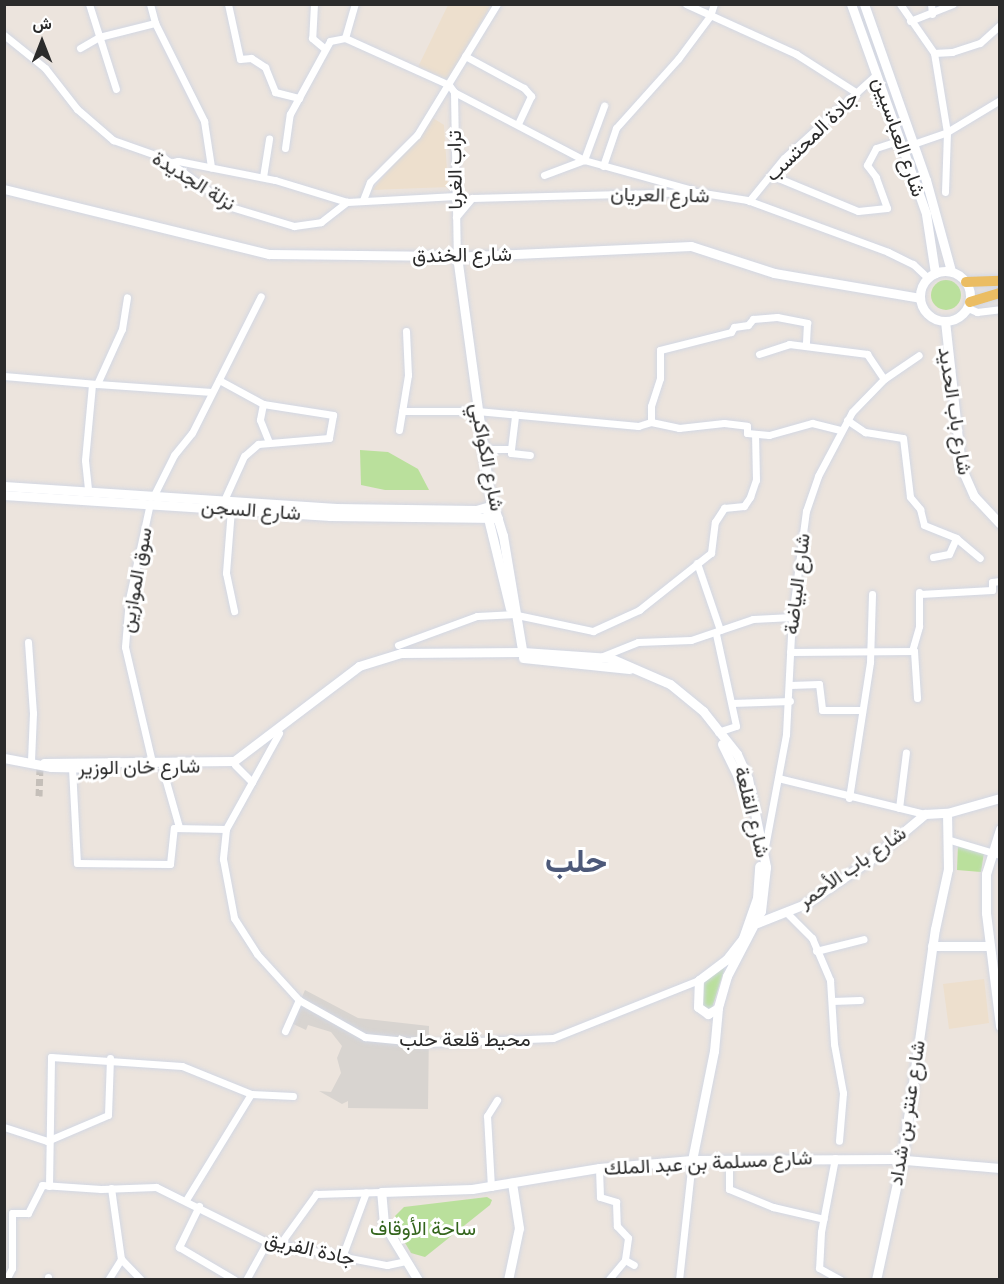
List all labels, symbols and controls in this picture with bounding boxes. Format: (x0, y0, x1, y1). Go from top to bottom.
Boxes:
north arrow (12, 12, 72, 72)
text: ش (32, 14, 52, 33)
street label: شارع العباسيين (867, 74, 931, 200)
street label: جادة المحتسب (760, 86, 864, 186)
street label: تراب الغربا (442, 130, 468, 210)
street label: نزلة الجديدة (148, 146, 240, 216)
street label: شارع العريان (610, 182, 710, 208)
street label: شارع الخندق (412, 242, 512, 268)
street label: شارع باب الحديد (933, 345, 977, 477)
street label: شارع الكواكبي (465, 401, 509, 513)
street label: شارع السجن (200, 495, 302, 525)
street label: سوق الموازين (115, 525, 157, 635)
street label: شارع البياضة (779, 532, 815, 636)
street label: شارع خان الوزير (78, 754, 200, 780)
street label: شارع القلعة (729, 764, 775, 860)
street label: شارع باب الأحمر (793, 821, 911, 913)
district label: حلب (545, 842, 607, 880)
street label: محيط قلعة حلب (399, 1027, 531, 1051)
street label: شارع عنتر بن شداد (884, 1039, 930, 1187)
street label: شارع مسلمة بن عبد الملك (603, 1146, 813, 1180)
park label: ساحة الأوقاف (370, 1216, 476, 1240)
street label: جادة الفريق (263, 1227, 357, 1271)

